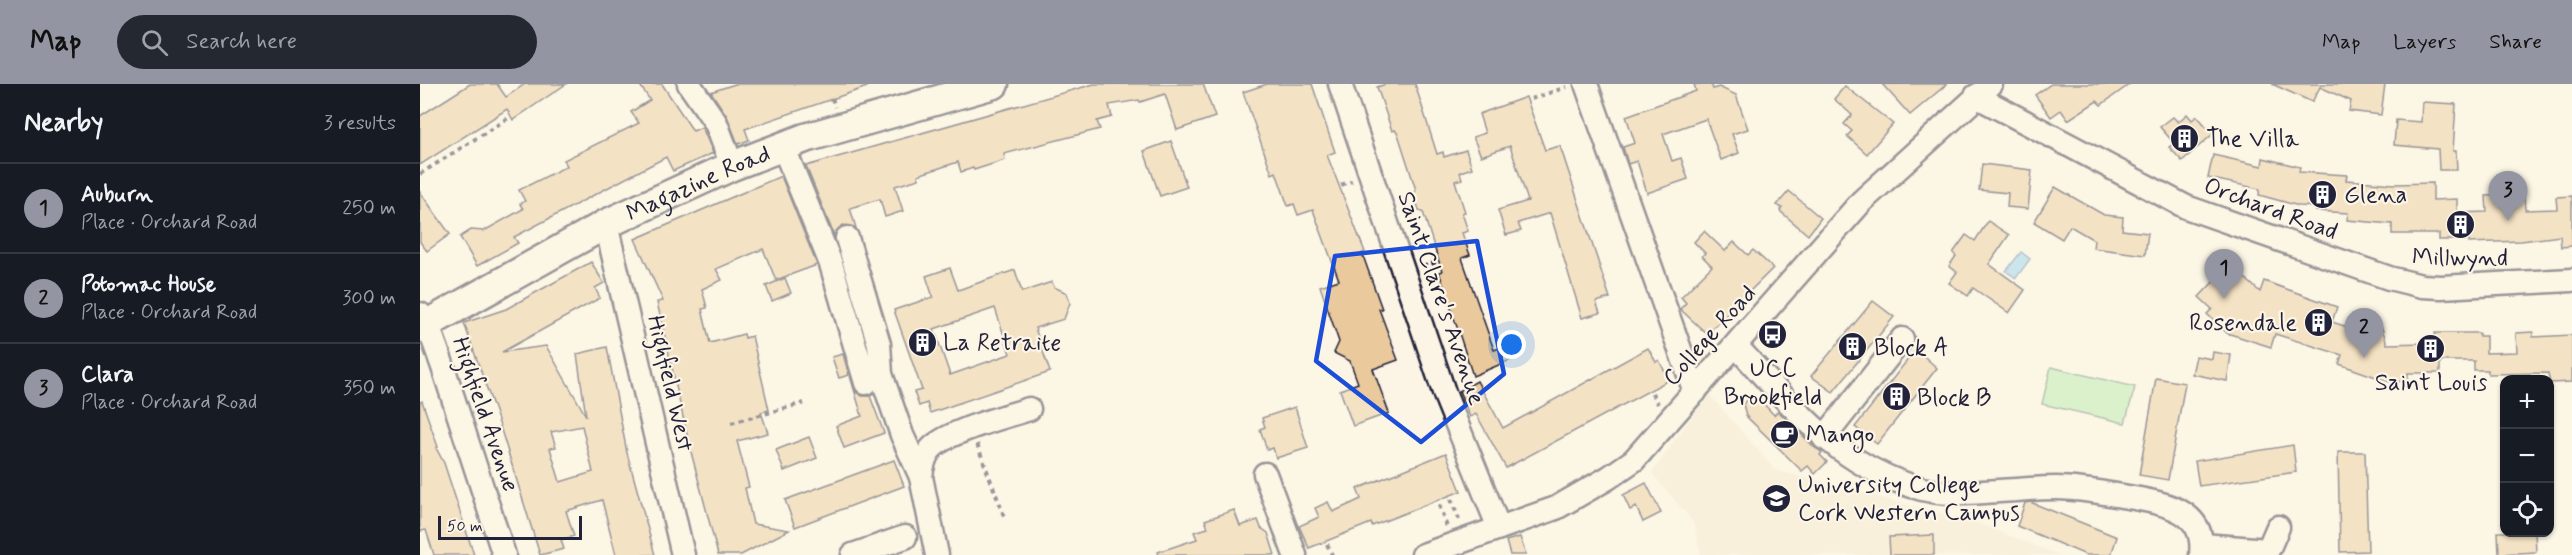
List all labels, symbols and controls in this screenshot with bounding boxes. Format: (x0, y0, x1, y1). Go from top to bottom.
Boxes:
search box (117, 15, 537, 69)
text: Map (30, 24, 81, 61)
icon: search (138, 26, 171, 59)
text: Search here (186, 28, 297, 56)
text: Map (2322, 28, 2360, 56)
text: Layers (2393, 28, 2456, 56)
text: Share (2489, 28, 2542, 56)
text: Nearby (24, 106, 103, 140)
text: 3 results (324, 110, 396, 137)
building icon: The Villa (2169, 122, 2201, 154)
place label: The Villa (2206, 124, 2299, 155)
street label: Magazine Road (622, 139, 775, 230)
street label: Orchard Road (2199, 171, 2342, 248)
pin: 3 (2488, 172, 2528, 221)
building icon: Glena (2307, 178, 2339, 210)
place label: Glena (2344, 180, 2407, 211)
text: Auburn (81, 181, 153, 209)
street label: Saint Clare's Avenue (1389, 188, 1492, 410)
text: 1 (39, 195, 48, 222)
text: 250 m (342, 195, 396, 222)
building icon: Millwynd (2444, 208, 2476, 240)
text: Place · Orchard Road (81, 209, 257, 236)
place label: Millwynd (2412, 243, 2508, 274)
pin: 1 (2204, 250, 2244, 299)
text: Potomac House (81, 271, 216, 299)
street label: College Road (1657, 279, 1764, 393)
text: 2 (39, 285, 48, 312)
text: 300 m (342, 285, 396, 312)
text: Place · Orchard Road (81, 299, 257, 326)
building icon: Rosendale (2302, 306, 2334, 338)
place label: Rosendale (2189, 308, 2297, 339)
pin: 2 (2344, 308, 2384, 358)
street label: Highfield West (636, 312, 700, 456)
bus stop icon: UCC Brookfield (1757, 319, 1789, 351)
building icon: La Retraite (906, 326, 938, 358)
place label: La Retraite (943, 328, 1061, 359)
your location (1497, 330, 1526, 359)
building icon: Block A (1837, 331, 1869, 363)
street label: Highfield Avenue (441, 333, 526, 497)
place label: Block A (1874, 333, 1949, 364)
building icon: Saint Louis (2415, 333, 2447, 365)
place label: UCC Brookfield (1724, 354, 1822, 413)
text: Clara (81, 361, 134, 389)
place label: Saint Louis (2375, 368, 2488, 399)
text: 3 (39, 375, 48, 402)
text: 350 m (343, 375, 396, 402)
map controls (2500, 375, 2554, 537)
button: + (2500, 375, 2554, 429)
building icon: Block B (1880, 381, 1912, 413)
place label: Block B (1917, 383, 1991, 414)
text: Place · Orchard Road (81, 389, 257, 416)
cafe icon: Mango (1769, 418, 1801, 450)
place label: Mango (1806, 420, 1874, 453)
button: − (2500, 429, 2554, 483)
place label: University College Cork Western Campus (1798, 470, 2020, 529)
school or university icon: University College Cork Western Campus (1761, 482, 1793, 514)
button: locate (2500, 483, 2554, 537)
scale bar (438, 513, 582, 540)
text: 50 m (447, 516, 483, 537)

